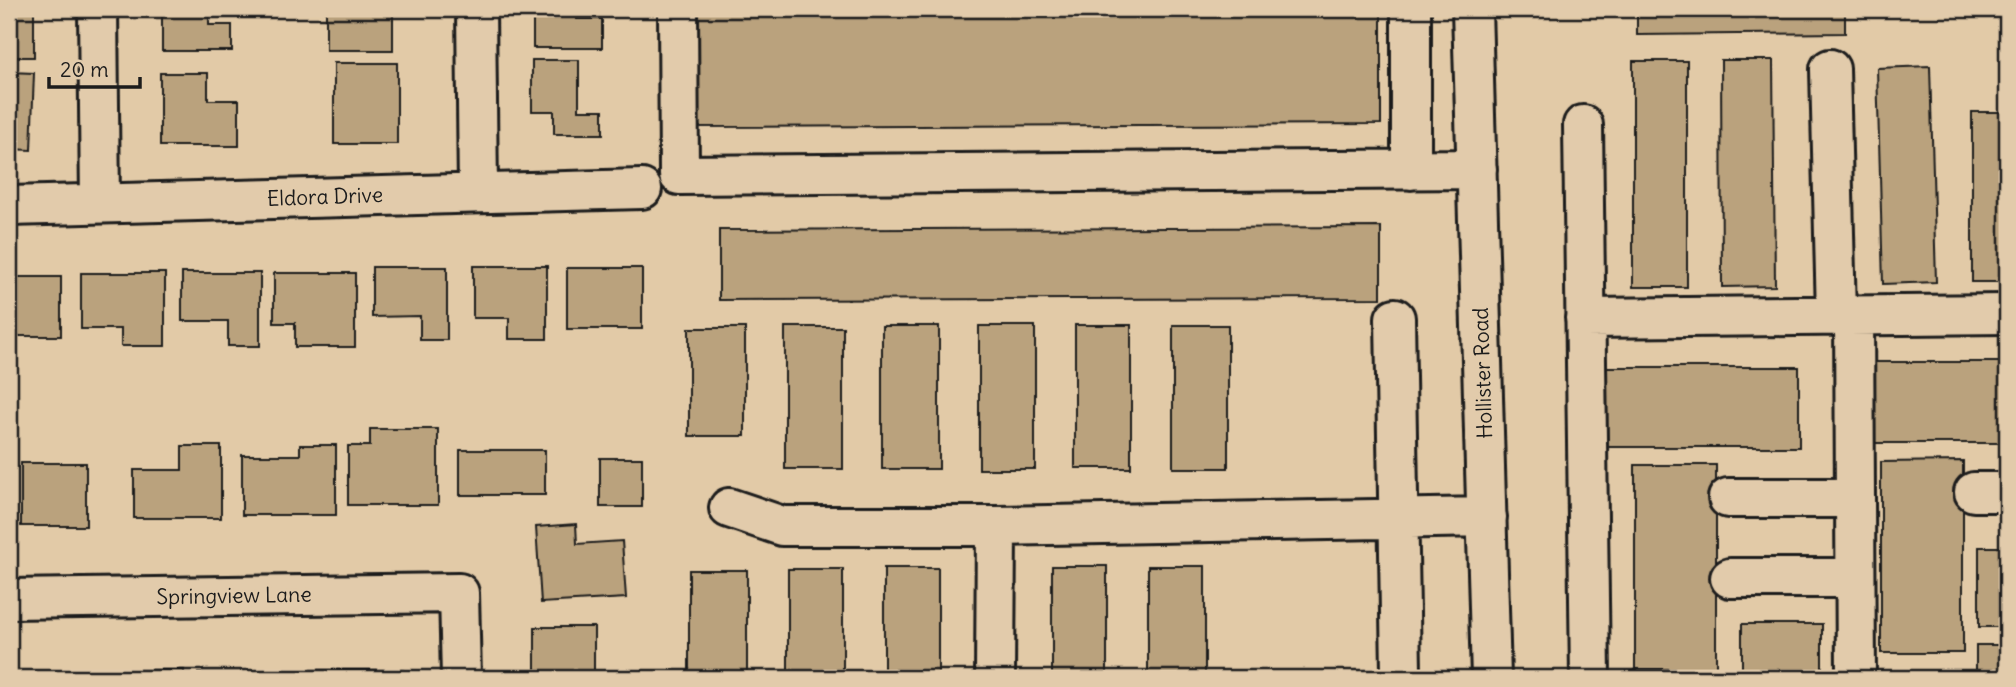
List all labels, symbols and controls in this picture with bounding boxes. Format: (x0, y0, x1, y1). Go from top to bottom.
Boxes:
scale bar (49, 46, 140, 90)
text: 20 m (60, 56, 109, 83)
street label: Eldora Drive (266, 181, 384, 212)
street label: Hollister Road (1467, 307, 1498, 439)
street label: Springview Lane (156, 581, 312, 610)

